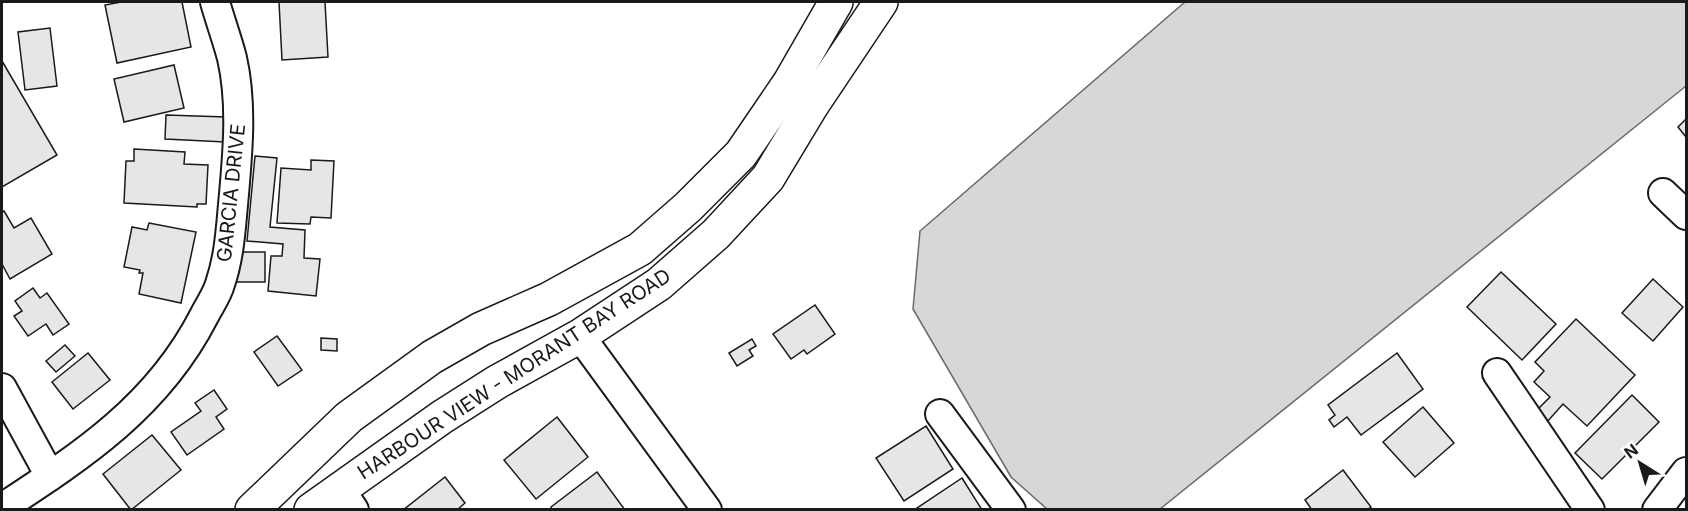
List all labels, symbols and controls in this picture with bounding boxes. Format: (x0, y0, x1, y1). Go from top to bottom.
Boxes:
street label: GARCIA DRIVE (212, 123, 250, 263)
street label: HARBOUR VIEW - MORANT BAY ROAD (353, 264, 675, 484)
north arrow (1610, 433, 1670, 493)
text: N (1620, 439, 1642, 463)

